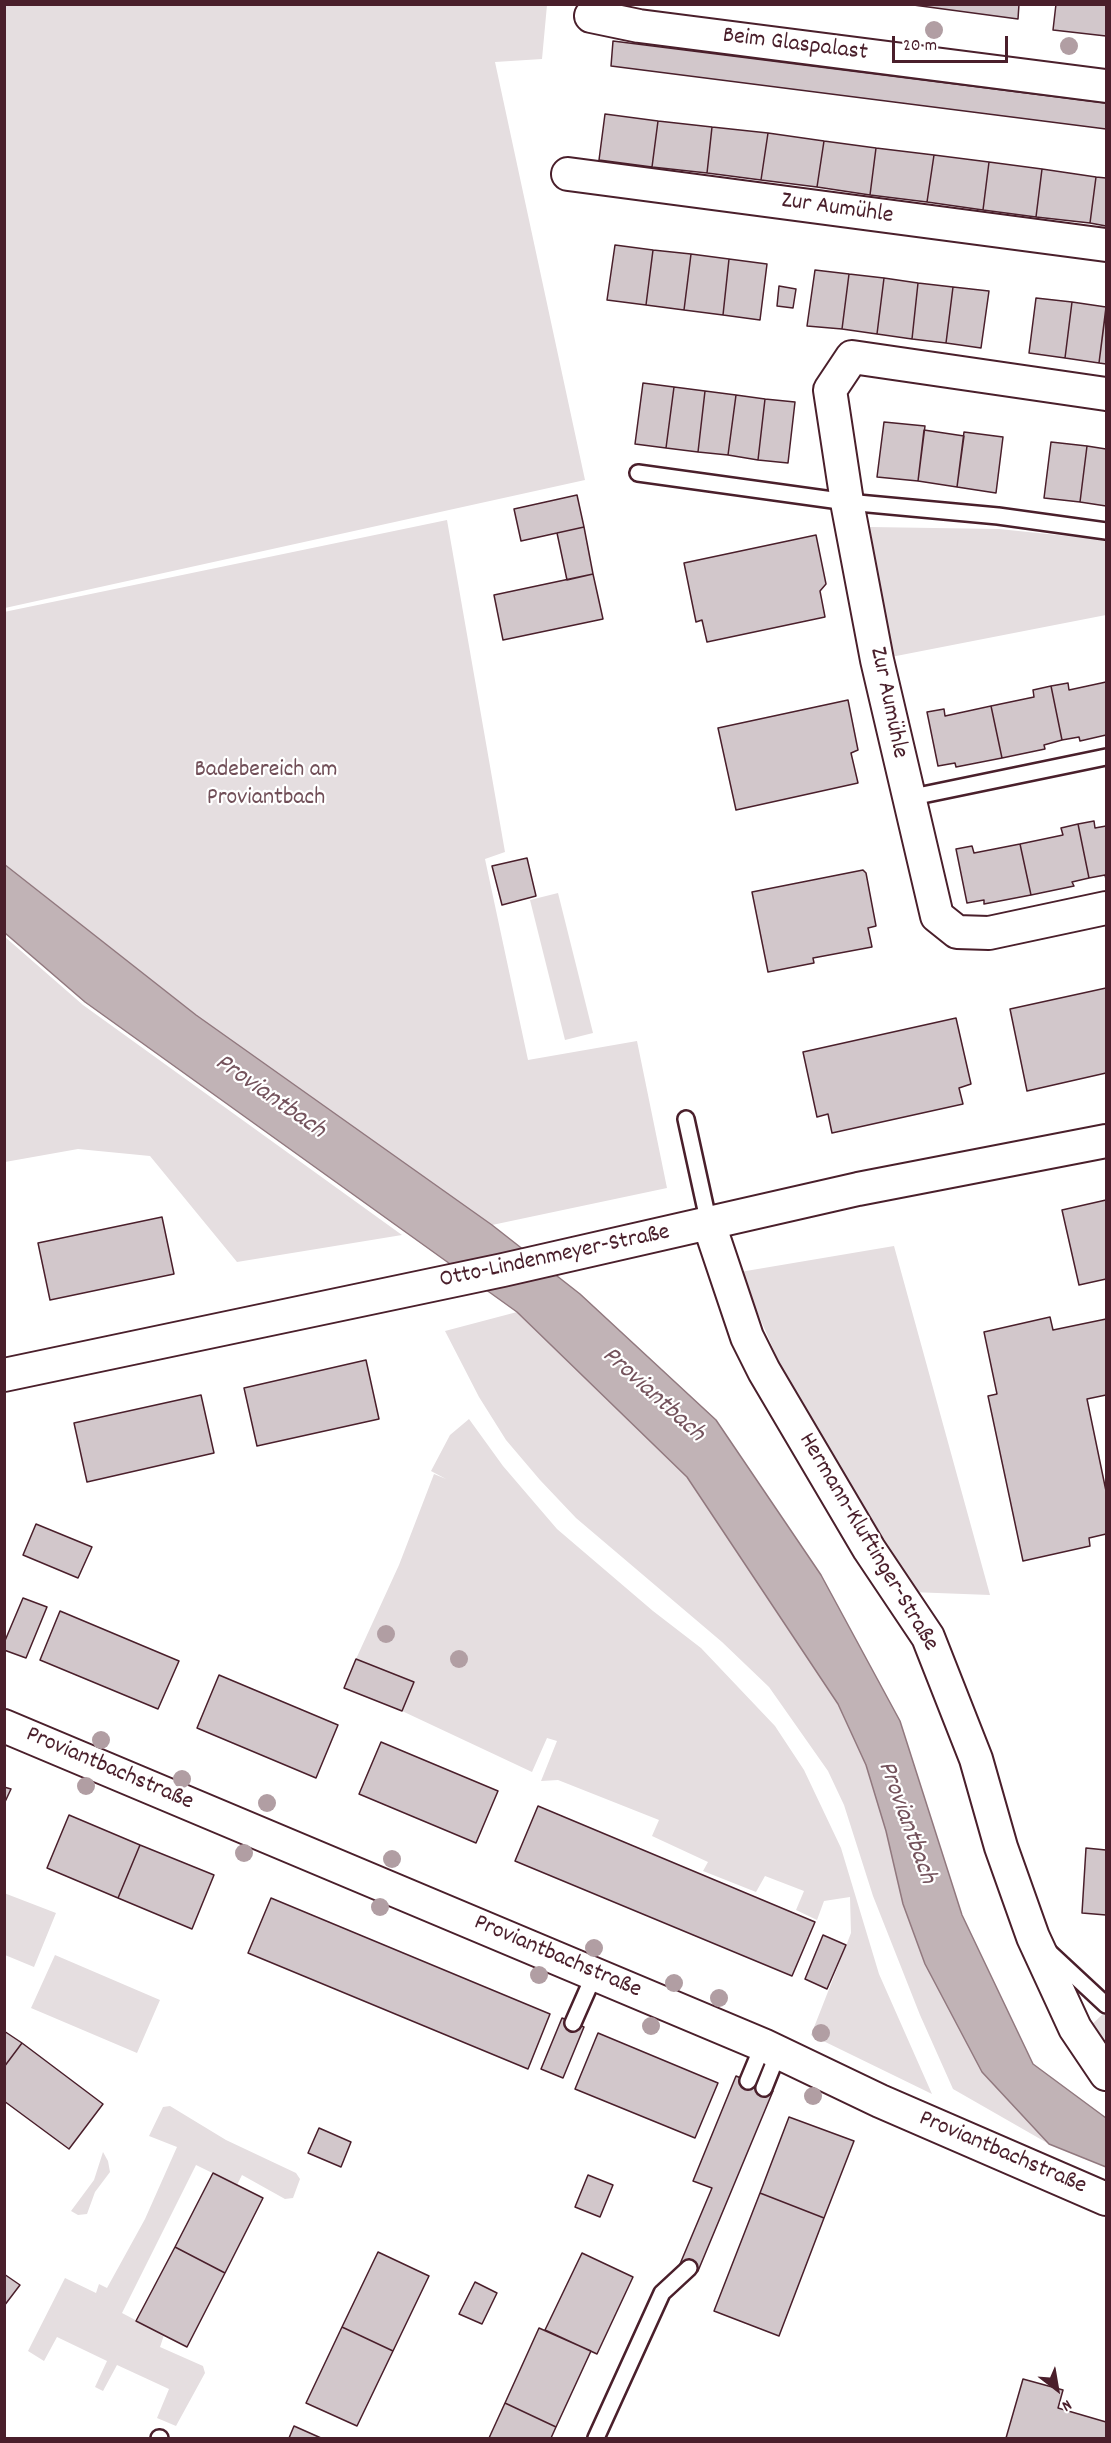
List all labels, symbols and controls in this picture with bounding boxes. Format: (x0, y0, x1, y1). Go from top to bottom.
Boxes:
street label: Beim Glaspalast (721, 23, 869, 69)
scale bar (895, 24, 1010, 62)
text: 20 m (903, 34, 937, 59)
street label: Zur Aumühle (779, 188, 895, 232)
street label: Zur Aumühle (861, 645, 913, 761)
park label: Badebereich am Proviantbach (194, 758, 338, 814)
water label: Proviantbach (208, 1048, 330, 1148)
street label: Otto-Lindenmeyer-Straße (437, 1220, 673, 1296)
water label: Proviantbach (594, 1342, 710, 1450)
street label: Hermann-Kluftinger-Straße (790, 1429, 944, 1657)
street label: Proviantbachstraße (21, 1722, 197, 1818)
water label: Proviantbach (868, 1757, 942, 1889)
street label: Proviantbachstraße (469, 1910, 645, 2006)
street label: Proviantbachstraße (914, 2106, 1090, 2202)
north arrow (1027, 2359, 1087, 2419)
text: N (1057, 2393, 1076, 2417)

